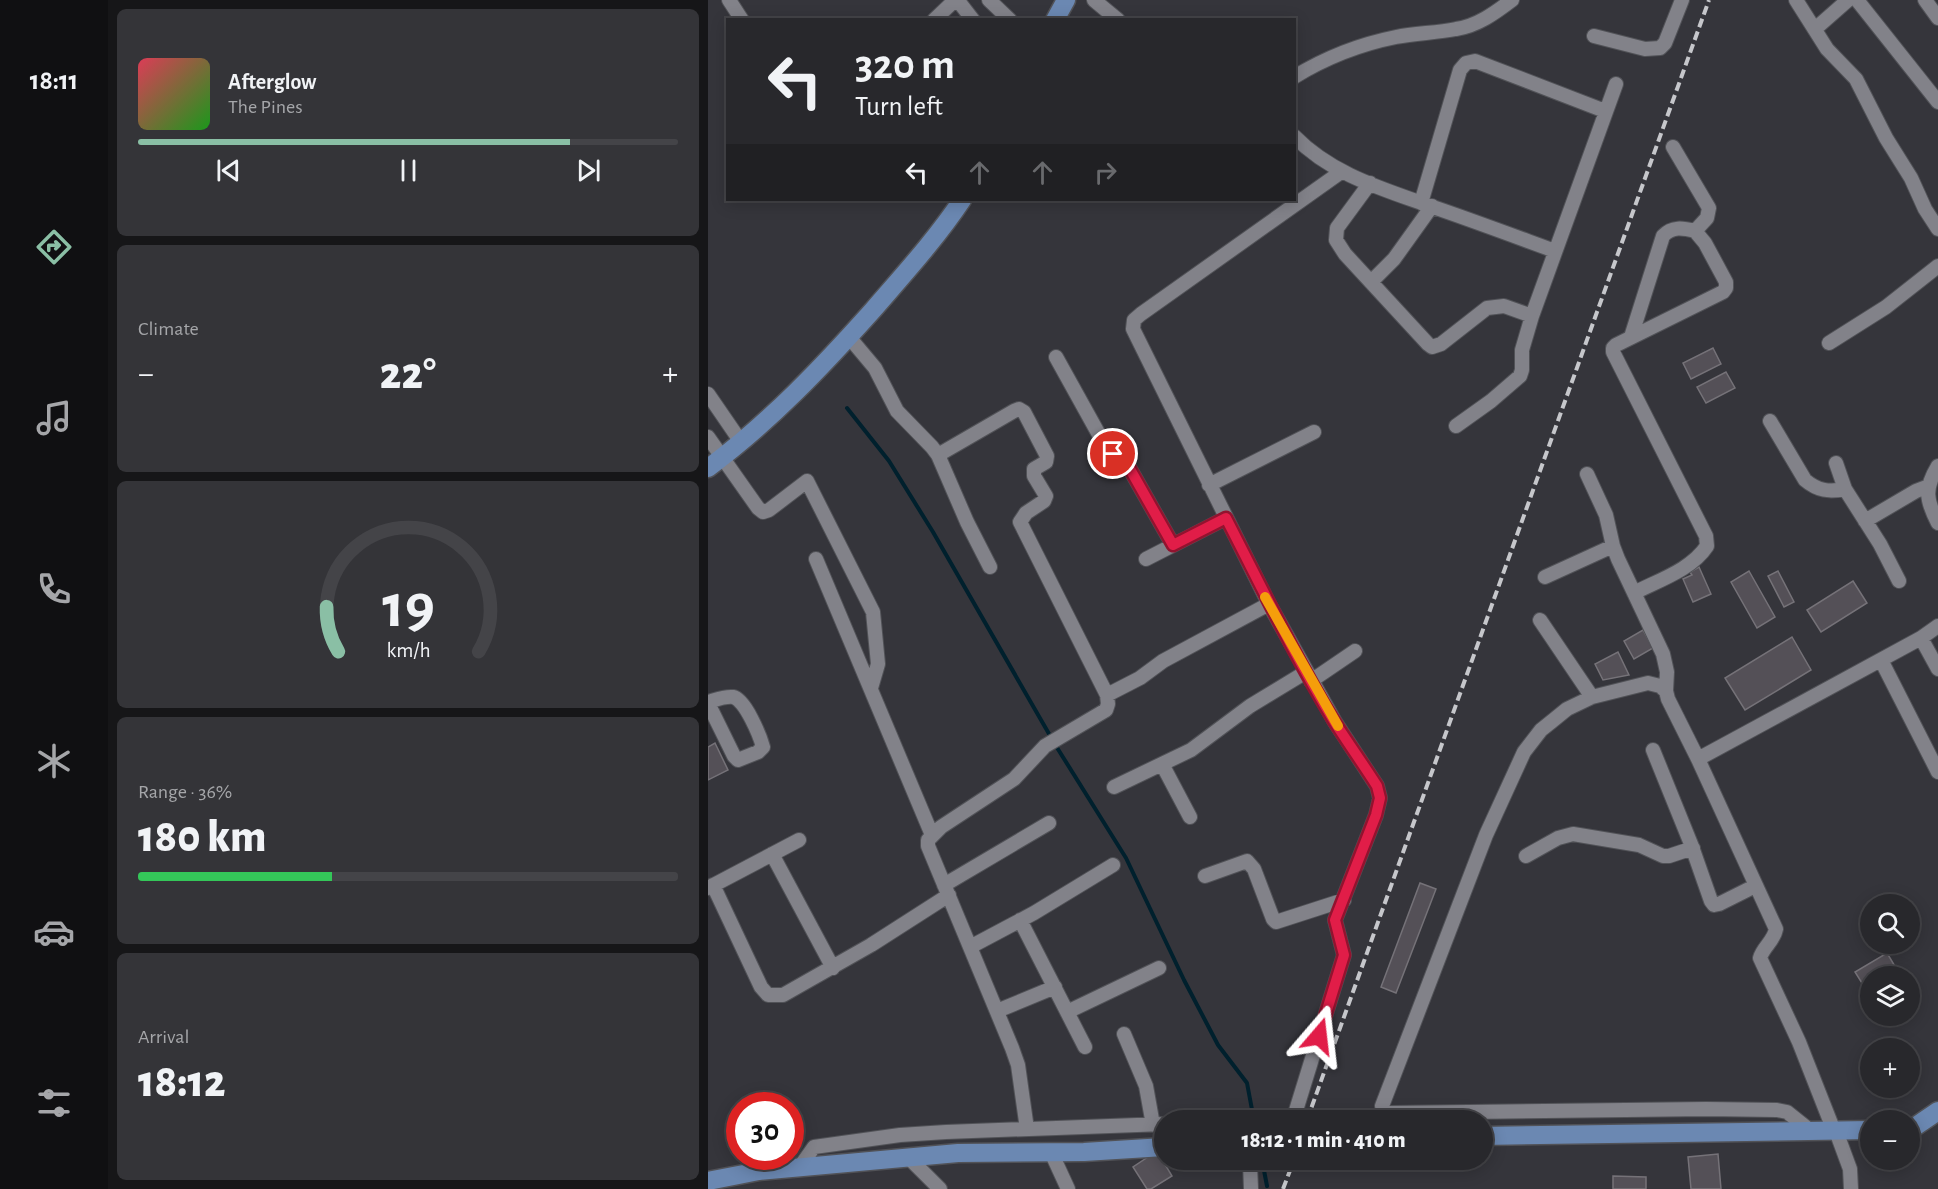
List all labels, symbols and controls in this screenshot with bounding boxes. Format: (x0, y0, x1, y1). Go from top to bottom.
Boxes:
icon: left (756, 42, 834, 120)
text: 320 m (855, 44, 955, 86)
text: 18:11 (30, 67, 78, 94)
text: Afterglow (228, 71, 316, 93)
text: Turn left (855, 93, 943, 120)
text: The Pines (228, 97, 303, 117)
icon: previous (212, 154, 245, 187)
icon: pause (392, 154, 425, 187)
icon: next (572, 154, 605, 187)
icon: left (900, 156, 933, 189)
icon: ahead (963, 156, 996, 189)
icon: ahead (1026, 156, 1059, 189)
icon: right (1089, 156, 1122, 189)
icon: directions (33, 226, 75, 268)
text: Climate (138, 319, 199, 339)
text: 22° (380, 352, 436, 397)
text: − (138, 358, 154, 391)
text: + (662, 358, 678, 391)
icon: music (33, 397, 75, 439)
pin (1087, 428, 1138, 479)
icon: arrive (1096, 437, 1129, 470)
icon: phone (33, 568, 75, 610)
text: 19 (382, 576, 434, 638)
text: km/h (386, 640, 430, 661)
icon: climate (33, 740, 75, 782)
text: Range · 36% (138, 782, 232, 802)
text: 180 km (138, 815, 267, 860)
map controls (1860, 894, 1920, 1170)
button: search (1860, 894, 1920, 954)
icon: car (33, 911, 75, 953)
button: layers (1860, 966, 1920, 1026)
position arrow (1287, 1004, 1351, 1068)
text: Arrival (138, 1027, 189, 1047)
button: + (1860, 1038, 1920, 1098)
text: 18:12 (138, 1060, 226, 1105)
icon: filters (33, 1082, 75, 1124)
speed limit sign: 30 (726, 1092, 804, 1170)
button: − (1860, 1110, 1920, 1170)
text: 18:12 · 1 min · 410 m (1241, 1129, 1406, 1151)

